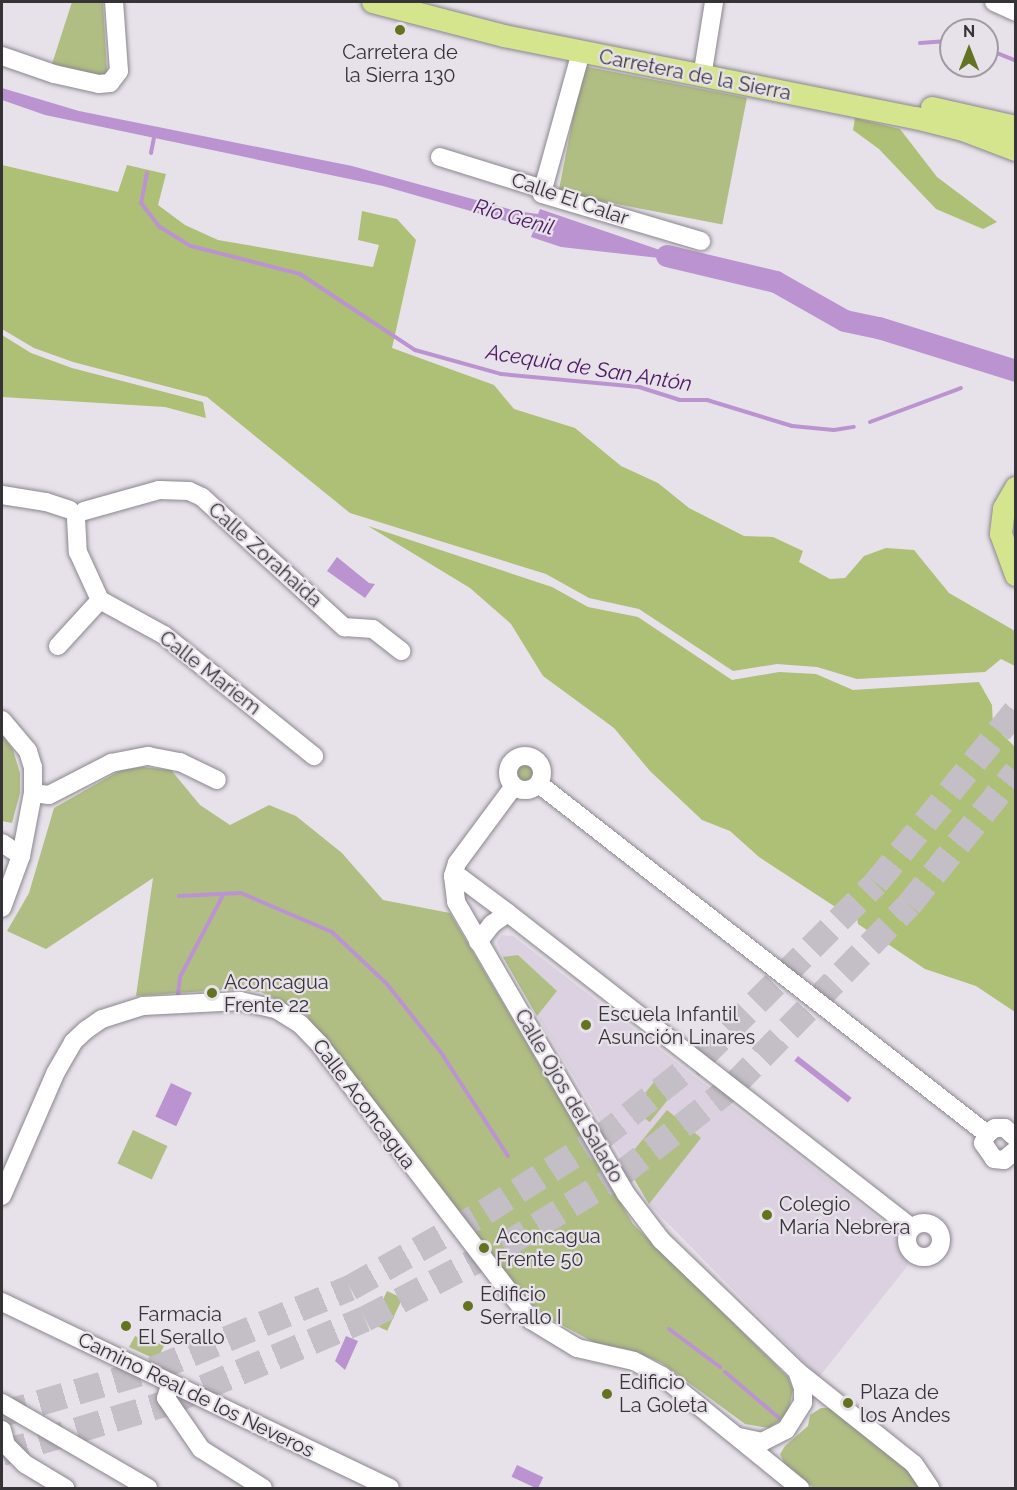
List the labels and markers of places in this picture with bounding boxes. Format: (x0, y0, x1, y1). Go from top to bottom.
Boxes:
marker: Carretera de la Sierra 130 (393, 23, 407, 37)
place label: Carretera de la Sierra 130 (342, 40, 458, 87)
place label: Aconcagua Frente 22 (224, 970, 329, 1017)
marker: Aconcagua Frente 22 (205, 986, 219, 1000)
place label: Escuela Infantil Asunción Linares (598, 1002, 755, 1049)
marker: Escuela Infantil Asunción Linares (579, 1018, 593, 1032)
place label: Colegio María Nebrera (779, 1192, 910, 1239)
marker: Colegio María Nebrera (760, 1208, 774, 1222)
place label: Aconcagua Frente 50 (496, 1224, 601, 1271)
marker: Aconcagua Frente 50 (477, 1241, 491, 1255)
place label: Edificio Serrallo I (480, 1282, 562, 1329)
marker: Edificio Serrallo I (461, 1299, 475, 1313)
place label: Farmacia El Serallo (138, 1302, 225, 1349)
marker: Farmacia El Serallo (119, 1319, 133, 1333)
place label: Edificio La Goleta (619, 1370, 708, 1417)
place label: Plaza de los Andes (860, 1380, 951, 1427)
marker: Edificio La Goleta (600, 1387, 614, 1401)
marker: Plaza de los Andes (841, 1396, 855, 1410)

